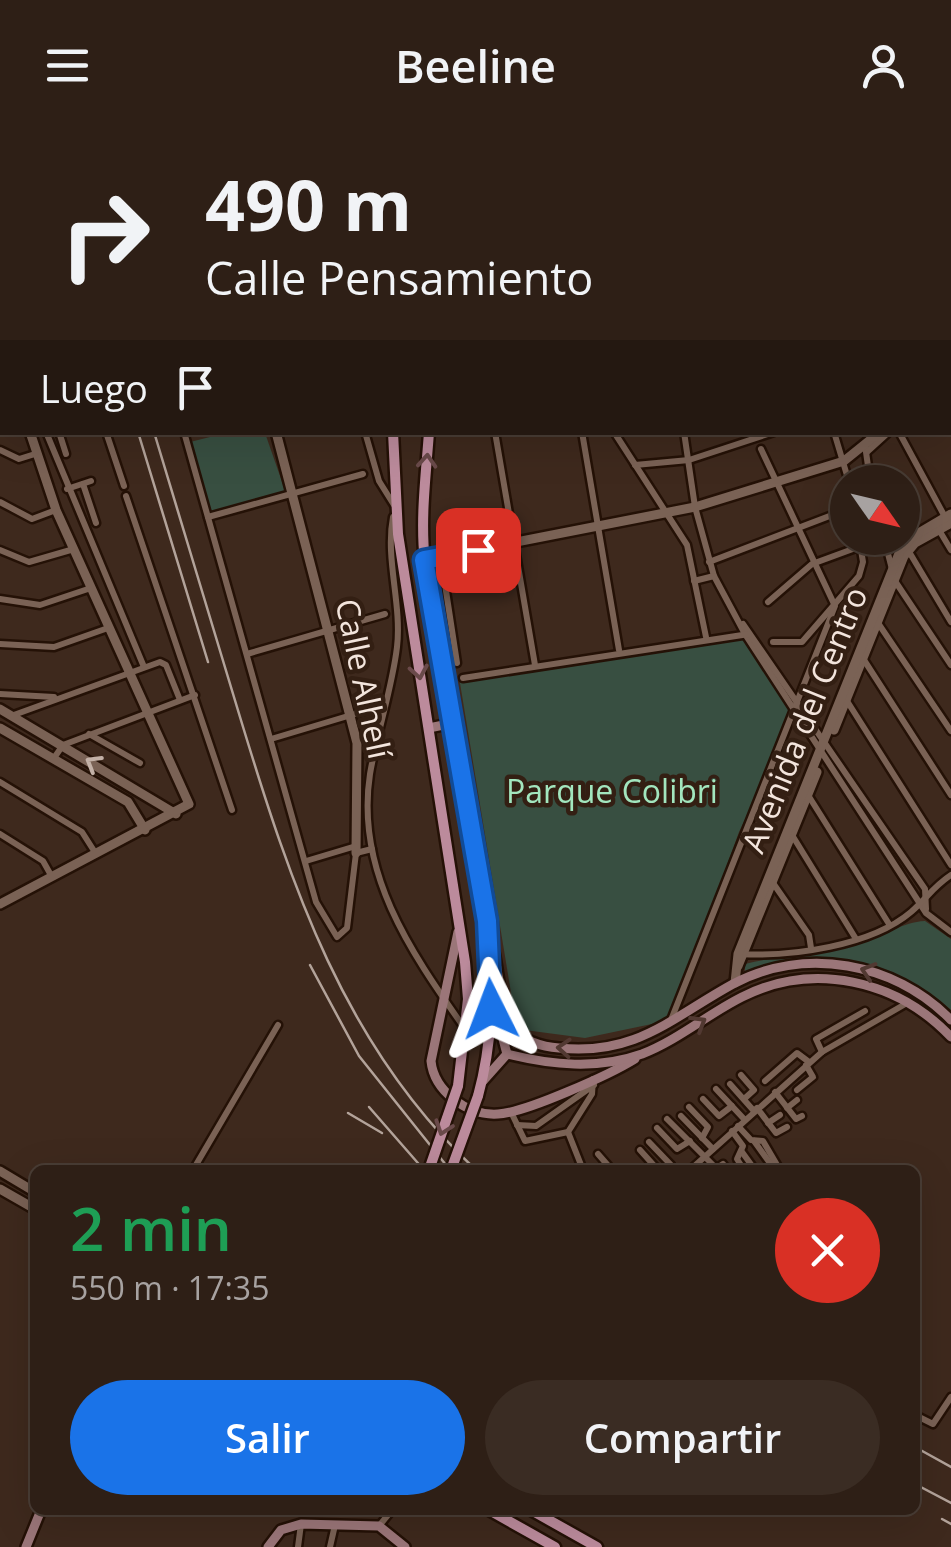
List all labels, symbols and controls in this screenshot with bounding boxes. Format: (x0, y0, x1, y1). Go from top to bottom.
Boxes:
text: Beeline (395, 35, 556, 96)
icon: menu (40, 38, 95, 93)
icon: person (856, 38, 911, 93)
text: 490 m (205, 156, 412, 252)
icon: right (40, 170, 170, 300)
text: Calle Pensamiento (205, 247, 593, 308)
icon: arrive (168, 360, 223, 415)
text: Luego (40, 362, 148, 414)
one-way arrow (415, 453, 437, 469)
north arrow (830, 465, 920, 555)
map controls (830, 465, 920, 555)
pin (436, 508, 521, 593)
icon: arrive (451, 523, 506, 578)
street label: Avenida del Centro (731, 580, 877, 859)
street label: Calle Alhelí (327, 595, 403, 764)
one-way arrow (408, 664, 429, 680)
one-way arrow (86, 756, 104, 775)
park label: Parque Colibri (506, 769, 718, 812)
position arrow (439, 957, 543, 1061)
one-way arrow (860, 962, 877, 983)
one-way arrow (688, 1016, 706, 1035)
one-way arrow (556, 1037, 572, 1059)
one-way arrow (434, 1119, 455, 1136)
text: 2 min (70, 1187, 232, 1269)
button: close (775, 1198, 880, 1303)
text: 550 m · 17:35 (70, 1266, 269, 1309)
button: Salir (70, 1380, 465, 1495)
button: Compartir (485, 1380, 880, 1495)

